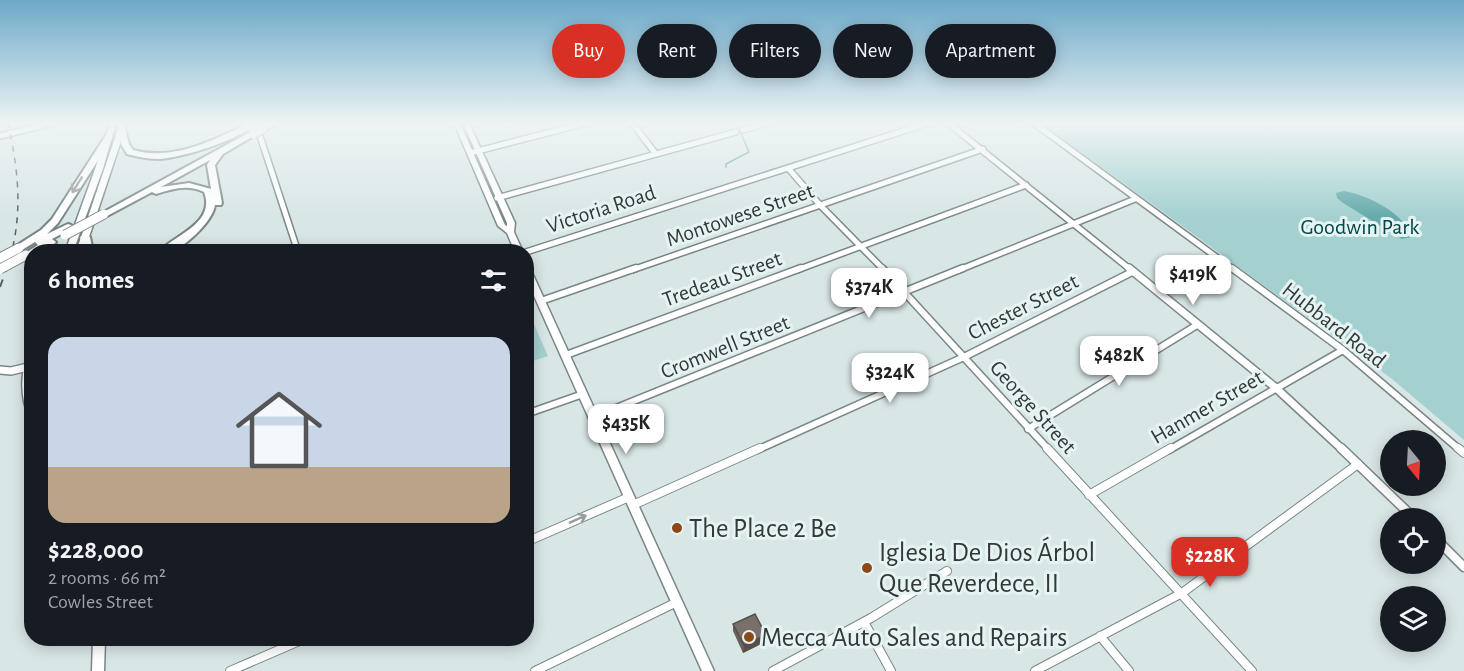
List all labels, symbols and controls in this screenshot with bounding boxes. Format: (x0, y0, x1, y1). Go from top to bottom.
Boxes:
chip: Buy (552, 24, 625, 78)
chip: Rent (637, 24, 717, 78)
chip: Filters (729, 24, 821, 78)
chip: New (833, 24, 913, 78)
chip: Apartment (925, 24, 1056, 78)
one-way arrow (70, 176, 82, 193)
street label: Montowese Street (663, 179, 817, 251)
street label: Victoria Road (544, 181, 658, 237)
park label: Goodwin Park (1301, 216, 1419, 238)
street label: Tredeau Street (660, 247, 784, 311)
pin: $419K (1151, 255, 1235, 306)
icon: filters (477, 264, 510, 297)
text: $419K (1169, 264, 1217, 284)
text: 6 homes (48, 267, 134, 293)
pin: $374K (827, 268, 911, 319)
street label: Chester Street (964, 270, 1082, 344)
text: $374K (845, 277, 893, 297)
street label: Hubbard Road (1278, 278, 1390, 372)
street label: Cromwell Street (657, 311, 793, 383)
pin: $482K (1077, 336, 1161, 387)
text: $482K (1094, 345, 1144, 365)
pin: $324K (848, 353, 932, 404)
street label: George Street (986, 356, 1080, 458)
text: $324K (866, 362, 914, 382)
street label: Hanmer Street (1147, 366, 1267, 448)
icon: home (225, 376, 333, 484)
pin: $435K (584, 404, 668, 455)
text: $435K (602, 413, 650, 433)
north arrow (1380, 430, 1446, 496)
map controls (1380, 430, 1446, 652)
button: locate (1380, 508, 1446, 574)
one-way arrow (569, 513, 587, 524)
place label: The Place 2 Be (689, 515, 837, 542)
marker: The Place 2 Be (670, 521, 684, 535)
place label: Iglesia De Dios Árbol Que Reverdece, II (879, 536, 1095, 598)
text: $228,000 (48, 537, 144, 563)
pin: $228K (1168, 537, 1252, 588)
text: $228K (1185, 546, 1235, 566)
marker: Iglesia De Dios Árbol Que Reverdece, II (860, 561, 874, 575)
text: 2 rooms · 66 m² (48, 568, 166, 588)
button: layers (1380, 586, 1446, 652)
text: Cowles Street (48, 592, 153, 612)
place label: Mecca Auto Sales and Repairs (761, 624, 1067, 651)
marker: Mecca Auto Sales and Repairs (742, 630, 756, 644)

